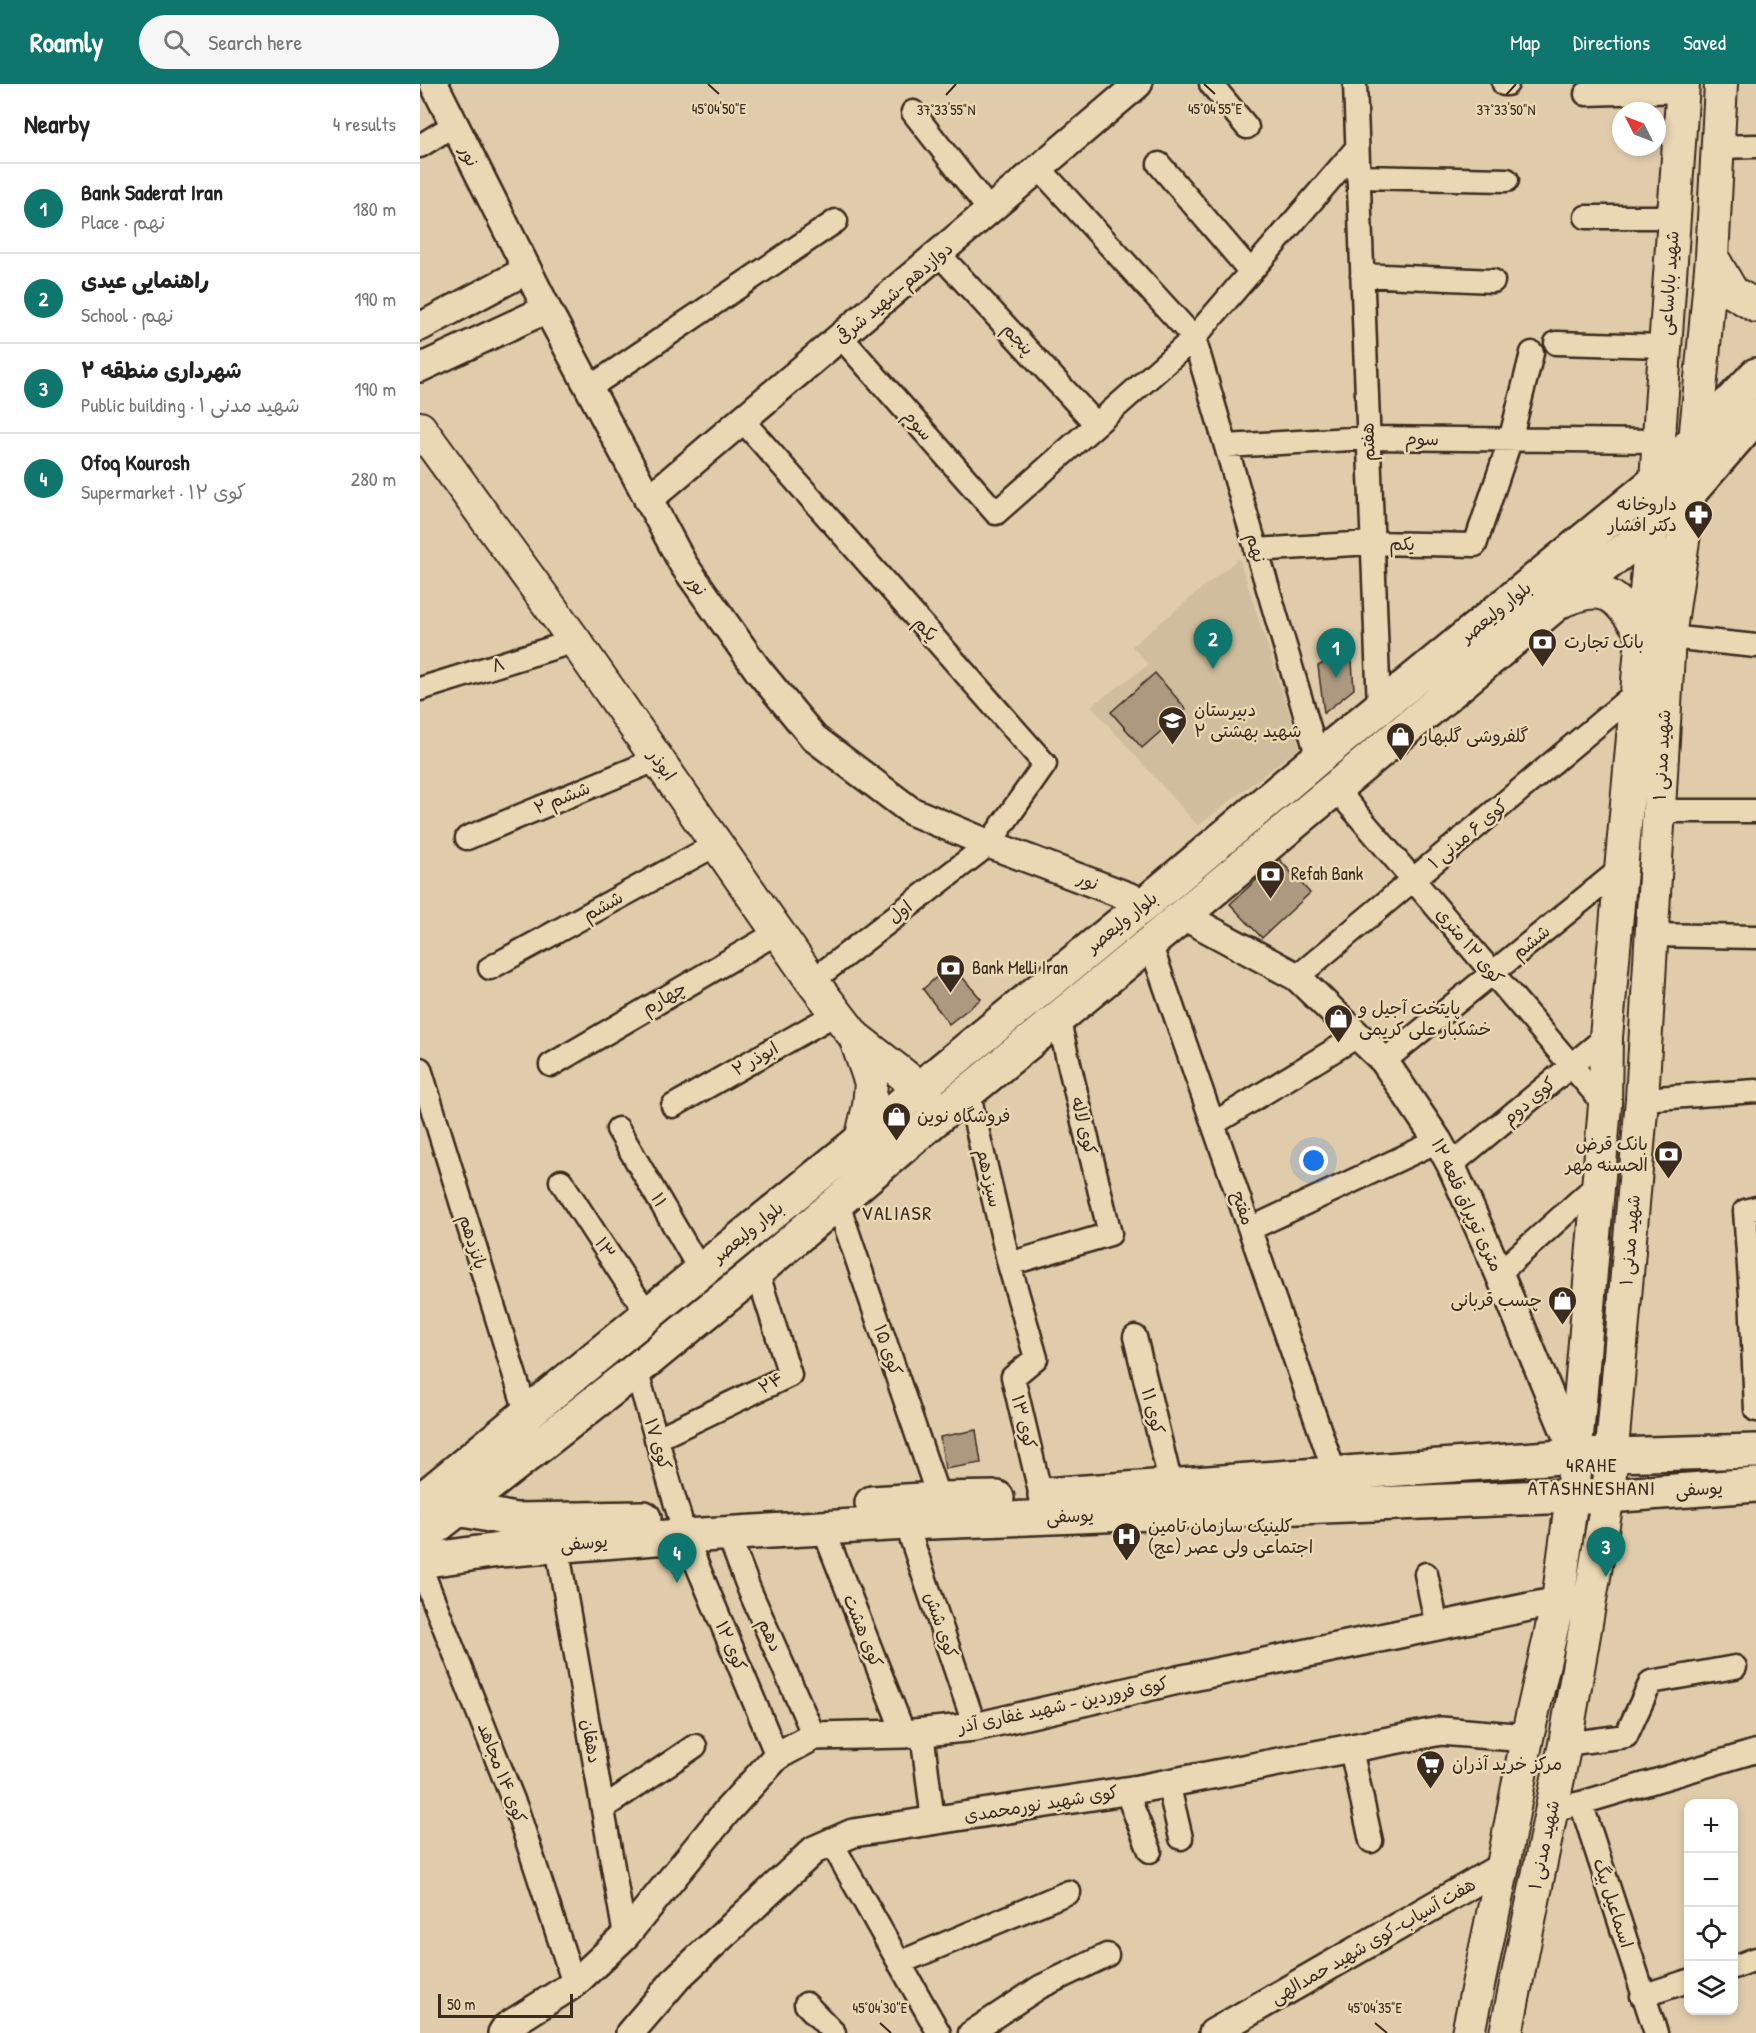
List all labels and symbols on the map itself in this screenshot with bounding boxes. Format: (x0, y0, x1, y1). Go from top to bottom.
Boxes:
text: 45°04'50"E (692, 98, 747, 119)
text: 45°04'55"E (1188, 98, 1242, 119)
text: 37°33'55"N (917, 99, 975, 120)
text: 37°33'50"N (1476, 99, 1536, 120)
north arrow (1612, 102, 1666, 156)
street label: نور (453, 140, 485, 171)
street label: شهید باباساعی (1652, 230, 1685, 336)
street label: دوازدهم-شهید شرقی (829, 236, 959, 351)
street label: پنجم (995, 317, 1040, 362)
street label: سوم (896, 404, 939, 447)
street label: هفتم (1354, 422, 1383, 462)
street label: سوم (1405, 426, 1439, 453)
place label: داروخانه دکتر افشار (1606, 491, 1677, 537)
pharmacy icon: داروخانه دکتر افشار (1682, 498, 1714, 540)
street label: نهم (1238, 530, 1273, 566)
street label: یکم (1389, 531, 1415, 558)
street label: نور (681, 568, 714, 600)
street label: بلوار ولیعصر (1453, 575, 1537, 649)
street label: یکم (907, 611, 944, 648)
pin: 2 (1194, 620, 1232, 669)
bank icon: بانک تجارت (1527, 626, 1559, 668)
pin: 1 (1316, 628, 1356, 678)
place label: بانک تجارت (1564, 629, 1644, 654)
street label: ۸ (488, 651, 508, 678)
place label: دبیرستان شهید بهشتی ۲ (1194, 697, 1302, 743)
school or university icon: دبیرستان شهید بهشتی ۲ (1157, 704, 1189, 746)
street label: شهید مدنی ۱ (1647, 709, 1676, 801)
shop icon: گلفروشی گلبهار (1384, 720, 1416, 762)
place label: گلفروشی گلبهار (1419, 723, 1529, 748)
street label: ابوذر (641, 742, 682, 786)
street label: ششم ۲ (530, 775, 595, 822)
street label: کوی ۶ مدنی ۱ (1423, 793, 1513, 874)
bank icon: Refah Bank (1254, 858, 1286, 900)
place label: Refah Bank (1291, 861, 1364, 886)
street label: نور (1073, 865, 1102, 896)
street label: ششم (578, 884, 628, 929)
street label: بلوار ولیعصر (1079, 885, 1163, 959)
street label: اول (882, 894, 917, 929)
street label: کوی ۱۲ متری (1431, 902, 1510, 990)
street label: ششم (1506, 919, 1556, 966)
bank icon: Bank Melli Iran (935, 952, 967, 994)
place label: Bank Melli Iran (972, 955, 1068, 980)
street label: چهارم (637, 975, 692, 1022)
place label: پایتخت آجیل و خشکبار علی کریمی (1357, 995, 1491, 1041)
shop icon: پایتخت آجیل و خشکبار علی کریمی (1322, 1002, 1354, 1044)
street label: ۲ ابوذر (727, 1035, 783, 1082)
street label: کوی دوم (1497, 1071, 1562, 1132)
street label: کوی لاله (1065, 1094, 1104, 1158)
shop icon: فروشگاه نوین (880, 1100, 912, 1142)
place label: فروشگاه نوین (917, 1103, 1011, 1128)
place label: بانک قرض الحسنه مهر (1564, 1131, 1648, 1177)
street label: ۱۲ متری توپراق قلعه (1426, 1134, 1509, 1275)
bank icon: بانک قرض الحسنه مهر (1653, 1138, 1685, 1180)
street label: سیزدهم (969, 1146, 1008, 1210)
your location (1299, 1146, 1328, 1175)
street label: مفتح (1226, 1187, 1261, 1228)
street label: ۱۱ (645, 1188, 674, 1212)
street label: شهید مدنی ۱ (1613, 1194, 1646, 1286)
street label: بلوار ولیعصر (705, 1195, 789, 1269)
district label: VALIASR (861, 1199, 933, 1226)
street label: پانزدهم (451, 1211, 494, 1273)
street label: ۱۳ (589, 1232, 622, 1263)
shop icon: چسب قربانی (1547, 1284, 1579, 1326)
place label: چسب قربانی (1450, 1287, 1542, 1312)
street label: کوی ۱۵ (868, 1321, 909, 1379)
street label: ۲۴ (753, 1365, 788, 1400)
street label: کوی ۱۱ (1136, 1385, 1171, 1437)
street label: کوی ۱۳ (1006, 1392, 1043, 1452)
street label: کوی ۱۷ (639, 1415, 678, 1473)
district label: 4RAHE ATASHNESHANI (1528, 1451, 1656, 1501)
street label: یوسفی (1674, 1474, 1724, 1503)
street label: یوسفی (1046, 1502, 1094, 1529)
place label: کلینیک سازمان تامین اجتماعی ولی عصر (عج) (1148, 1513, 1313, 1559)
hospital icon: کلینیک سازمان تامین اجتماعی ولی عصر (عج) (1111, 1520, 1143, 1562)
street label: یوسفی (559, 1528, 609, 1557)
pin: 3 (1586, 1528, 1626, 1577)
pin: 4 (658, 1534, 696, 1583)
street label: کوی شش (919, 1588, 964, 1661)
street label: کوی هشت (837, 1590, 890, 1671)
street label: دهم (750, 1614, 789, 1656)
street label: کوی ۱۲ (710, 1617, 753, 1675)
street label: کوی فروردین - شهید غفاری آذر (953, 1670, 1171, 1739)
street label: دهقان (575, 1717, 608, 1765)
street label: کوی ۱۴ مجاهد (472, 1719, 533, 1827)
supermarket icon: مرکز خرید آذران (1415, 1748, 1447, 1790)
place label: مرکز خرید آذران (1452, 1751, 1562, 1776)
street label: کوی شهید نورمحمدی (962, 1779, 1120, 1828)
street label: شهید مدنی ۱ (1522, 1798, 1565, 1892)
street label: اسماعیل بیگ (1587, 1855, 1640, 1951)
street label: هفت آسیاب-کوی شهید حمدالهی (1265, 1871, 1480, 2010)
scale bar (438, 1991, 573, 2018)
text: 45°04'30"E (853, 1997, 908, 2018)
text: 45°04'35"E (1348, 1997, 1403, 2018)

